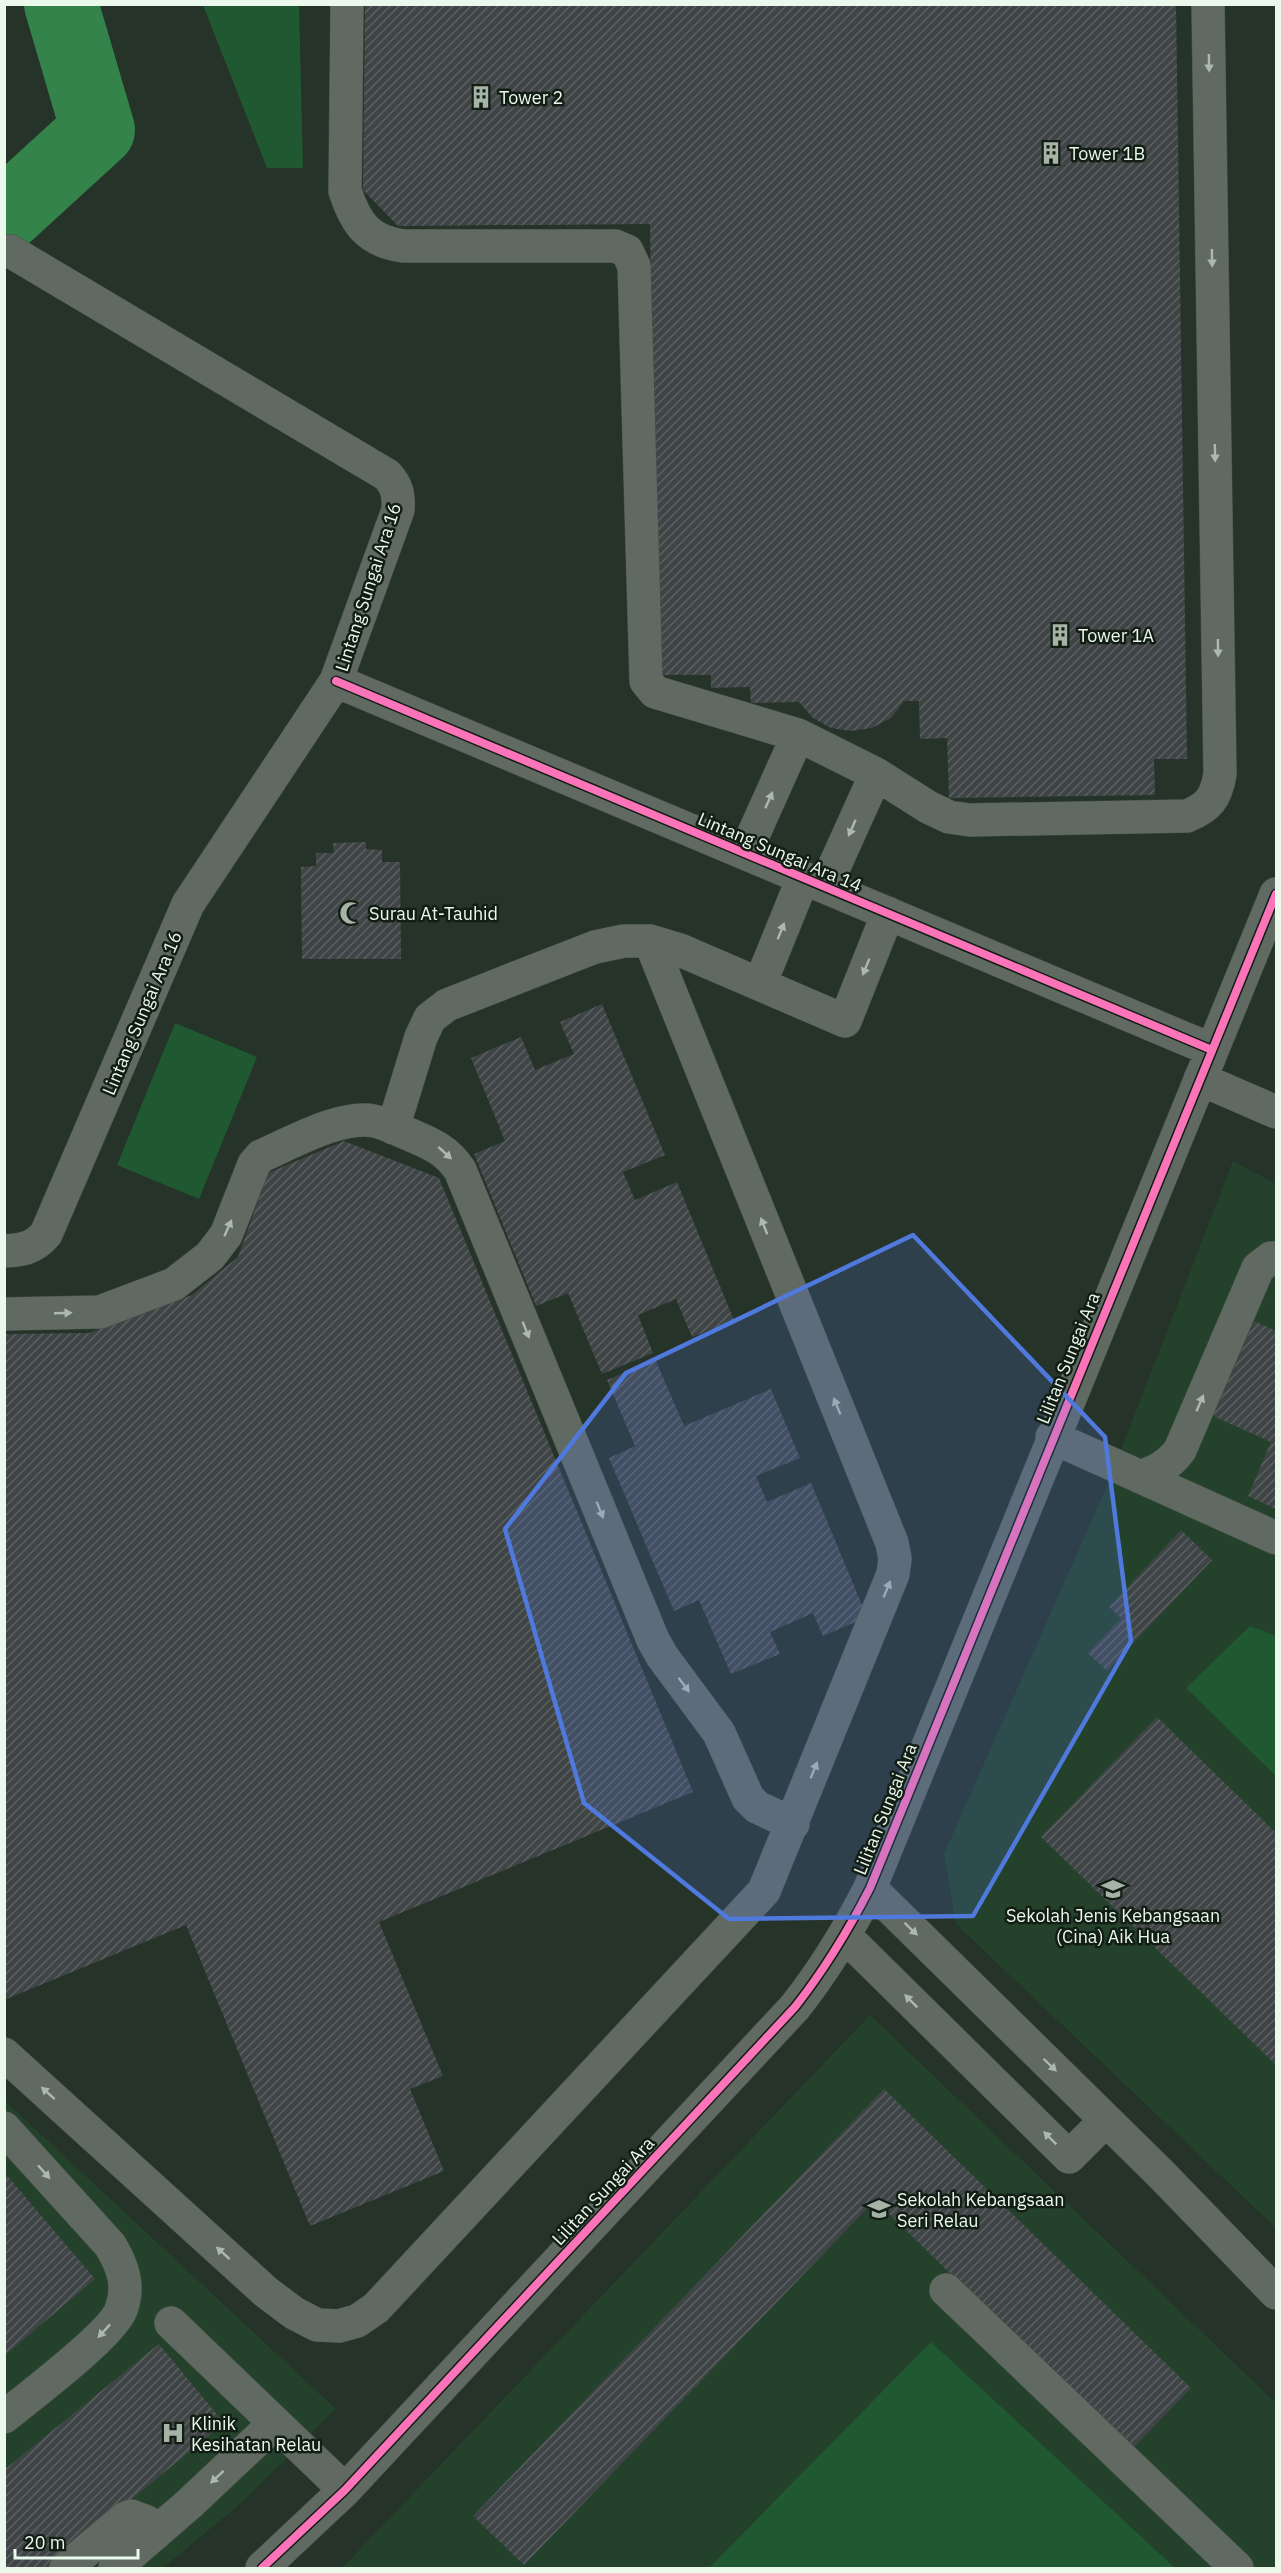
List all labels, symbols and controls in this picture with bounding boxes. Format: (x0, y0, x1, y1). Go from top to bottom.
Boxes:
one-way arrow (1204, 53, 1214, 72)
building icon: Tower 2 (468, 84, 494, 110)
place label: Tower 2 (499, 86, 563, 109)
building icon: Tower 1B (1038, 140, 1064, 166)
place label: Tower 1B (1069, 142, 1145, 165)
one-way arrow (1207, 248, 1217, 267)
one-way arrow (1210, 443, 1220, 462)
street label: Lintang Sungai Ara 16 (330, 500, 406, 674)
building icon: Tower 1A (1047, 622, 1073, 648)
place label: Tower 1A (1078, 624, 1154, 647)
one-way arrow (1213, 638, 1223, 657)
one-way arrow (765, 791, 774, 808)
street label: Lintang Sungai Ara 14 (695, 807, 866, 897)
one-way arrow (847, 819, 856, 836)
mosque icon: Surau At-Tauhid (338, 900, 364, 926)
place label: Surau At-Tauhid (369, 902, 498, 925)
one-way arrow (776, 921, 786, 939)
street label: Lintang Sungai Ara 16 (97, 928, 187, 1098)
one-way arrow (861, 958, 870, 976)
one-way arrow (438, 1146, 453, 1160)
one-way arrow (759, 1216, 769, 1234)
one-way arrow (223, 1219, 233, 1237)
street label: Lilitan Sungai Ara (1031, 1289, 1105, 1427)
one-way arrow (53, 1308, 72, 1317)
one-way arrow (522, 1321, 531, 1339)
one-way arrow (1195, 1394, 1205, 1412)
one-way arrow (832, 1397, 842, 1415)
one-way arrow (596, 1501, 605, 1519)
one-way arrow (883, 1580, 892, 1598)
one-way arrow (677, 1678, 689, 1693)
street label: Lilitan Sungai Ara (848, 1740, 922, 1878)
one-way arrow (810, 1761, 819, 1779)
school or university icon: Sekolah Jenis Kebangsaan (Cina) Aik Hua (1100, 1876, 1126, 1902)
place label: Sekolah Jenis Kebangsaan (Cina) Aik Hua (1006, 1904, 1220, 1948)
one-way arrow (904, 1921, 918, 1935)
one-way arrow (904, 1994, 918, 2008)
one-way arrow (1043, 2058, 1057, 2072)
one-way arrow (40, 2086, 55, 2100)
one-way arrow (1043, 2131, 1057, 2145)
street label: Lilitan Sungai Ara (547, 2132, 659, 2250)
one-way arrow (37, 2164, 51, 2179)
place label: Sekolah Kebangsaan Seri Relau (897, 2188, 1064, 2232)
school or university icon: Sekolah Kebangsaan Seri Relau (866, 2196, 892, 2222)
one-way arrow (215, 2246, 230, 2260)
one-way arrow (98, 2323, 111, 2338)
place label: Klinik Kesihatan Relau (191, 2412, 321, 2456)
hospital icon: Klinik Kesihatan Relau (160, 2420, 186, 2446)
one-way arrow (211, 2470, 225, 2484)
scale bar (15, 2522, 138, 2560)
text: 20 m (24, 2531, 66, 2554)

